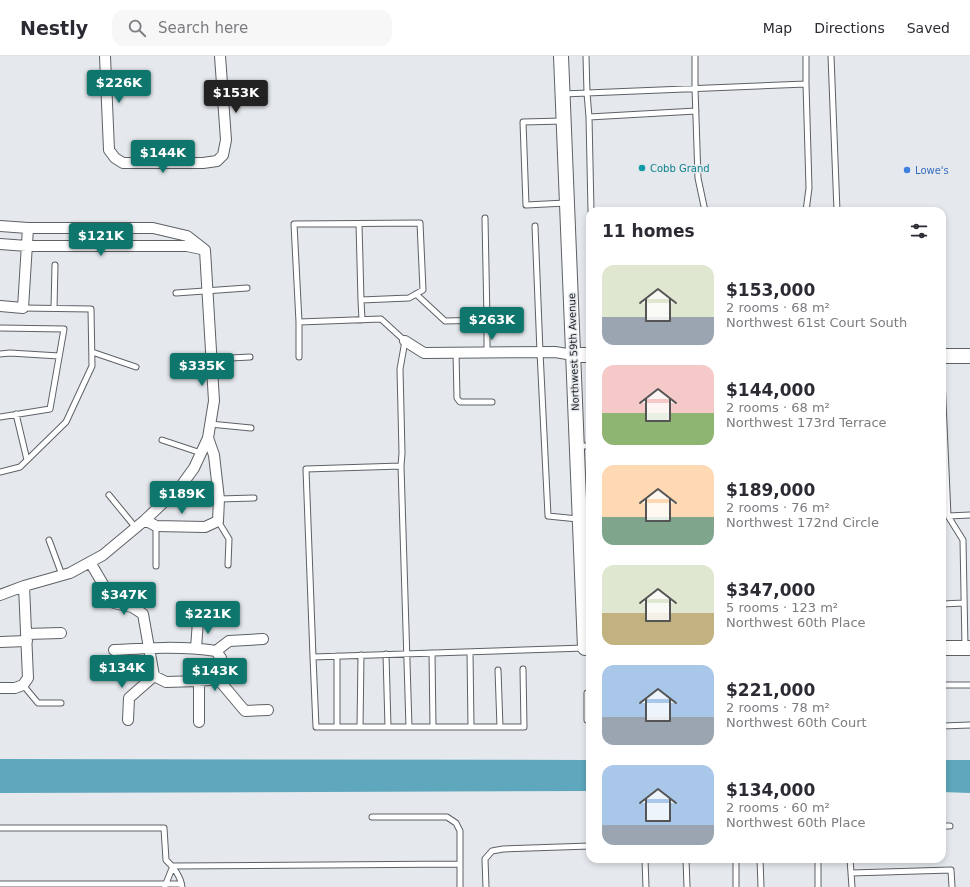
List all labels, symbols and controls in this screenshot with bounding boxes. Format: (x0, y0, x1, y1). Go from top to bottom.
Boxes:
search box (112, 10, 392, 46)
text: Nestly (20, 17, 88, 39)
icon: search (126, 17, 148, 39)
text: Search here (158, 19, 248, 37)
text: Map (763, 20, 792, 36)
text: Directions (814, 20, 885, 36)
text: Saved (907, 20, 950, 36)
pin: $226K (91, 70, 147, 104)
text: $226K (96, 75, 142, 90)
pin: $153K (208, 80, 264, 114)
text: $153K (213, 85, 259, 100)
pin: $144K (135, 140, 191, 174)
text: $144K (140, 145, 186, 160)
marker: Cobb Grand (637, 163, 647, 173)
place label: Cobb Grand (650, 163, 710, 174)
marker: Lowe's (902, 165, 912, 175)
place label: Lowe's (915, 165, 949, 176)
icon: filters (908, 220, 930, 242)
text: 11 homes (602, 221, 695, 241)
pin: $121K (73, 223, 129, 257)
text: $121K (78, 228, 124, 243)
text: $153,000 (726, 280, 815, 300)
icon: home (634, 281, 682, 329)
street label: Northwest 59th Avenue (566, 293, 581, 411)
text: 2 rooms · 68 m² (726, 300, 830, 315)
pin: $263K (464, 307, 520, 341)
text: $263K (469, 312, 515, 327)
text: Northwest 61st Court South (726, 315, 907, 330)
pin: $335K (174, 353, 230, 387)
text: $335K (179, 358, 225, 373)
text: $144,000 (726, 380, 815, 400)
icon: home (634, 381, 682, 429)
text: 2 rooms · 68 m² (726, 400, 830, 415)
text: Northwest 173rd Terrace (726, 415, 887, 430)
text: $189,000 (726, 480, 815, 500)
pin: $189K (154, 481, 210, 515)
icon: home (634, 481, 682, 529)
text: $189K (159, 486, 205, 501)
text: 2 rooms · 76 m² (726, 500, 830, 515)
text: Northwest 172nd Circle (726, 515, 879, 530)
text: $347,000 (726, 580, 815, 600)
icon: home (634, 581, 682, 629)
pin: $347K (96, 582, 152, 616)
text: $347K (101, 587, 147, 602)
text: 5 rooms · 123 m² (726, 600, 838, 615)
pin: $221K (180, 601, 236, 635)
text: $221K (185, 606, 231, 621)
text: Northwest 60th Place (726, 615, 866, 630)
pin: $134K (94, 655, 150, 689)
pin: $143K (187, 658, 243, 692)
text: $134K (99, 660, 145, 675)
text: $143K (192, 663, 238, 678)
text: $221,000 (726, 680, 815, 700)
icon: home (634, 681, 682, 729)
text: 2 rooms · 78 m² (726, 700, 830, 715)
text: Northwest 60th Court (726, 715, 867, 730)
text: $134,000 (726, 780, 815, 800)
icon: home (634, 781, 682, 829)
text: 2 rooms · 60 m² (726, 800, 830, 815)
text: Northwest 60th Place (726, 815, 866, 830)

